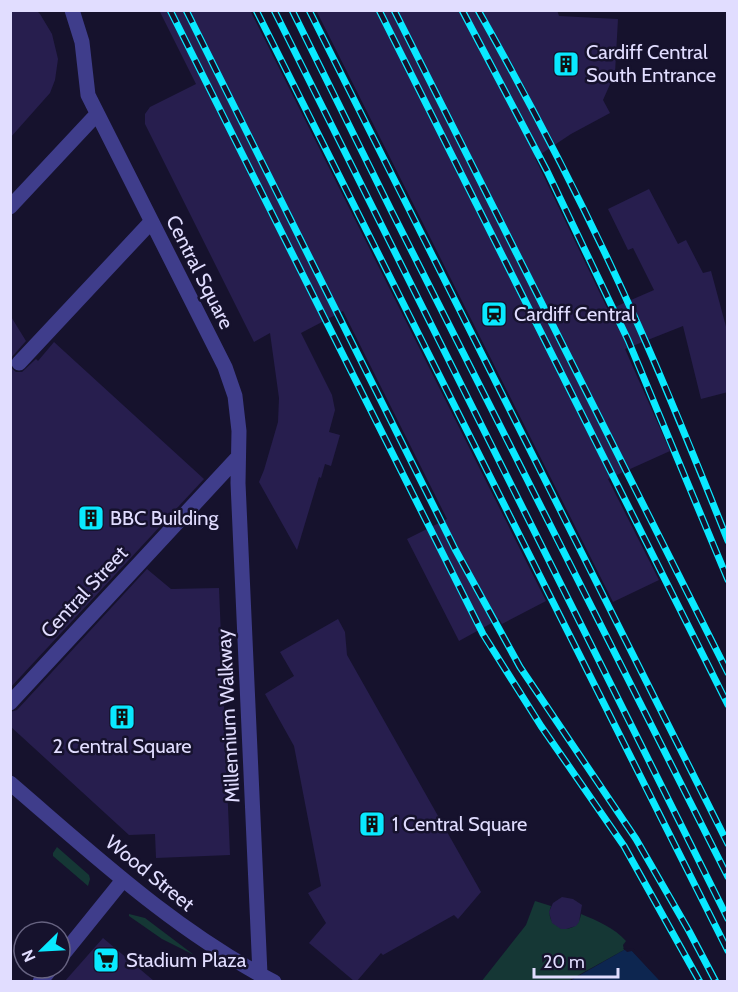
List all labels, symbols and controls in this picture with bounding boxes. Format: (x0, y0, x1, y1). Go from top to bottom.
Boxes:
place label: Cardiff Central South Entrance (586, 40, 716, 87)
building icon: Cardiff Central South Entrance (551, 49, 581, 79)
street label: Central Square (161, 211, 239, 333)
station icon: Cardiff Central (479, 299, 509, 329)
place label: Cardiff Central (514, 302, 636, 326)
building icon: BBC Building (76, 503, 106, 533)
place label: BBC Building (110, 506, 219, 530)
street label: Central Street (36, 541, 133, 643)
street label: Millennium Walkway (211, 628, 245, 804)
building icon: 2 Central Square (107, 702, 137, 732)
place label: 2 Central Square (52, 734, 192, 758)
building icon: 1 Central Square (357, 809, 387, 839)
place label: 1 Central Square (392, 812, 527, 836)
street label: Wood Street (101, 830, 199, 916)
north arrow (12, 920, 72, 980)
scale bar (534, 941, 618, 979)
supermarket icon: Stadium Plaza (91, 945, 121, 975)
text: N (18, 947, 40, 965)
place label: Stadium Plaza (126, 948, 247, 972)
text: 20 m (543, 951, 585, 973)

